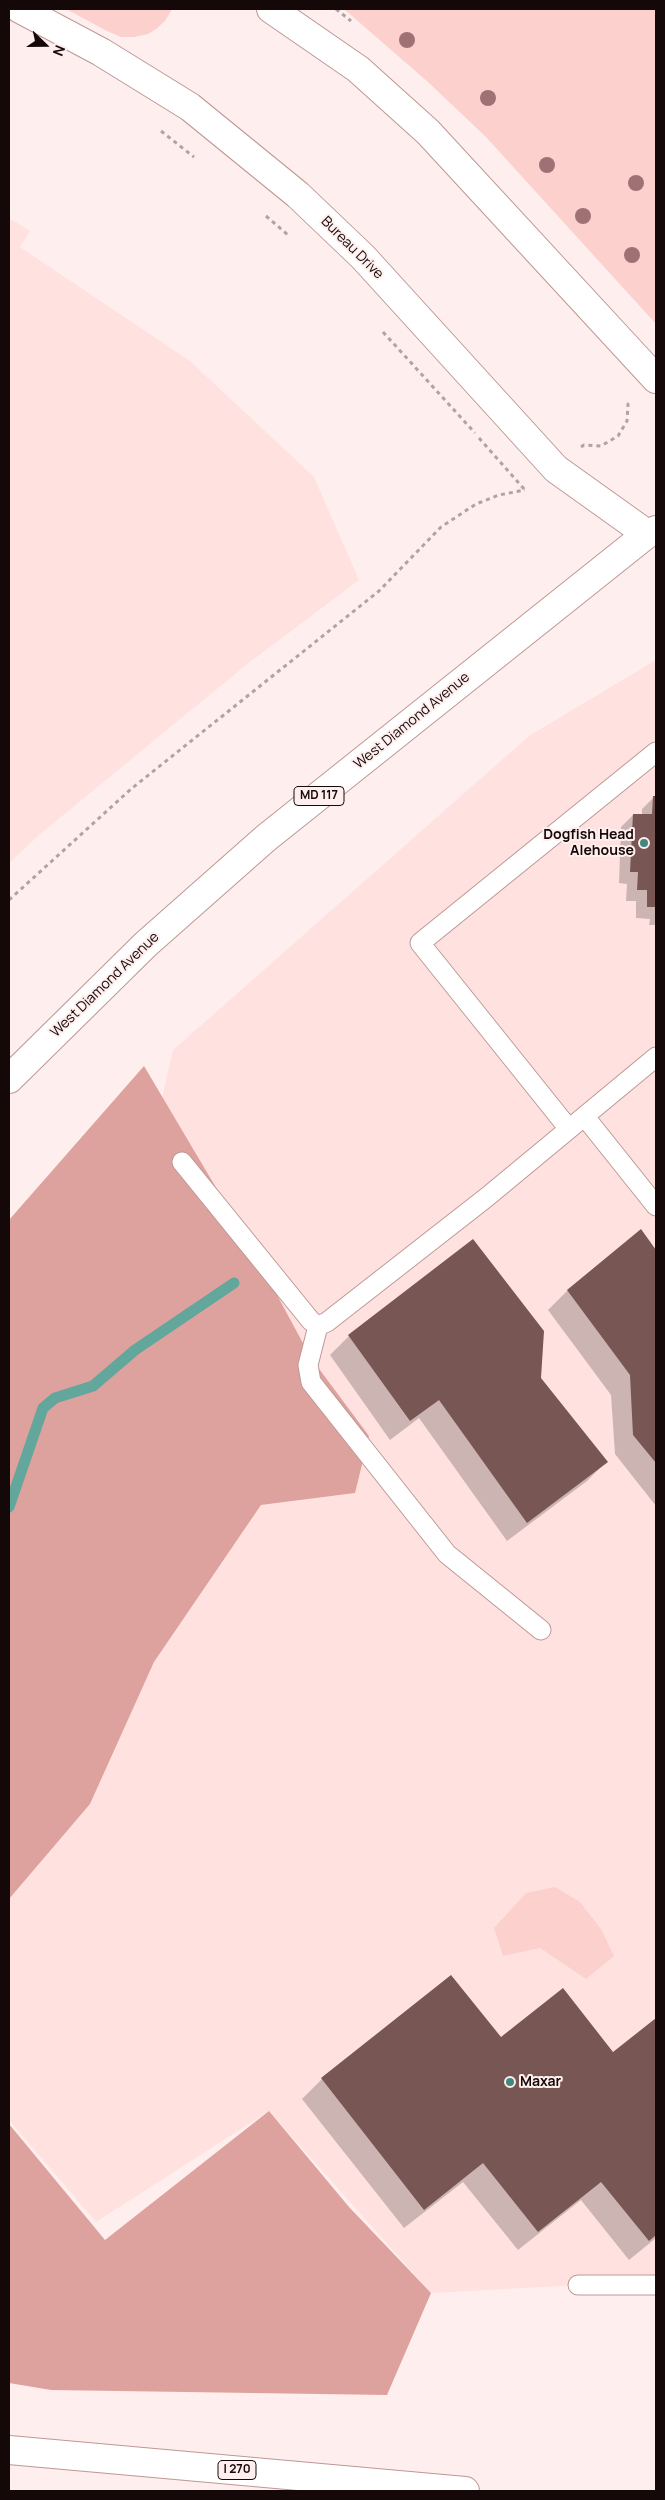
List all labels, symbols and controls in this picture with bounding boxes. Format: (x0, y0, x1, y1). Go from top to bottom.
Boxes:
north arrow (20, 20, 70, 70)
text: N (49, 43, 70, 59)
street label: Bureau Drive (317, 213, 387, 283)
street label: West Diamond Avenue (351, 669, 473, 773)
road number: MD 117 (294, 786, 344, 806)
place label: Dogfish Head Alehouse (543, 827, 634, 860)
marker: Dogfish Head Alehouse (638, 837, 650, 849)
street label: West Diamond Avenue (47, 929, 163, 1041)
place label: Maxar (520, 2074, 561, 2090)
marker: Maxar (504, 2076, 516, 2088)
road number: I 270 (218, 2460, 256, 2480)

